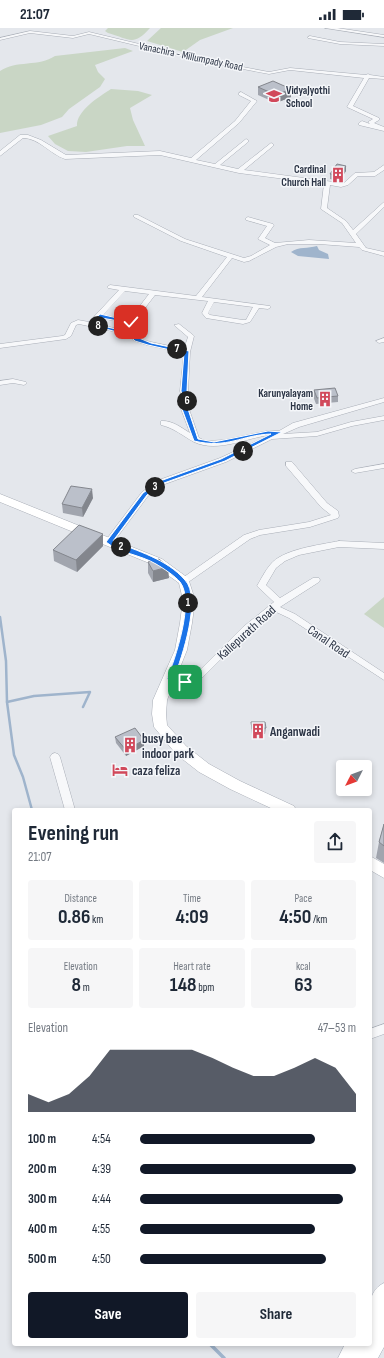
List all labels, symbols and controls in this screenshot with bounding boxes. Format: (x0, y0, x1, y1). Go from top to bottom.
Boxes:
text: 21:07 (20, 5, 50, 24)
street label: Vanachira - Millumpady Road (138, 39, 244, 74)
place label: VidyaJyothi School (286, 84, 330, 110)
school or university icon: VidyaJyothi School (265, 87, 283, 105)
place label: Cardinal Church Hall (281, 163, 326, 189)
building icon: Cardinal Church Hall (329, 166, 347, 184)
pin (114, 305, 148, 339)
icon: check (120, 311, 142, 333)
pin: 8 (88, 316, 108, 336)
text: 8 (95, 319, 101, 332)
pin: 7 (167, 339, 187, 359)
text: 7 (175, 342, 179, 355)
place label: Karunyalayam Home (258, 387, 313, 413)
building icon: Karunyalayam Home (316, 390, 334, 408)
pin: 6 (177, 391, 197, 411)
text: 6 (184, 394, 190, 407)
pin: 4 (233, 441, 253, 461)
text: 4 (240, 444, 246, 457)
pin: 3 (145, 477, 165, 497)
text: 3 (153, 480, 157, 493)
pin: 2 (111, 537, 131, 557)
text: 2 (119, 540, 123, 553)
pin: 1 (178, 593, 198, 613)
text: 1 (186, 596, 190, 609)
street label: Kallepurath Road (214, 602, 279, 663)
street label: Canal Road (304, 622, 353, 662)
pin (168, 665, 202, 699)
icon: arrive (174, 671, 196, 693)
building icon: Anganwadi (249, 722, 267, 740)
place label: Anganwadi (269, 724, 320, 740)
place label: busy bee indoor park (142, 731, 194, 762)
building icon: busy bee indoor park (121, 736, 139, 754)
north arrow (336, 760, 372, 796)
map controls (336, 760, 372, 796)
hotel icon: caza feliza (111, 761, 129, 779)
place label: caza feliza (132, 763, 180, 779)
text: Evening run (28, 820, 119, 847)
button: share (314, 821, 356, 863)
text: 21:07 (28, 849, 51, 865)
text: Distance (64, 892, 97, 905)
text: Time (183, 892, 201, 905)
text: Pace (295, 892, 312, 905)
text: 0.86 (58, 905, 90, 929)
text: 4:09 (176, 905, 208, 929)
text: 4:50 (279, 905, 311, 929)
text: km (90, 913, 103, 926)
text: /km (311, 913, 327, 926)
text: Elevation (64, 960, 98, 973)
text: Heart rate (173, 960, 211, 973)
text: kcal (296, 960, 311, 973)
text: 8 (72, 973, 81, 997)
text: 148 (170, 973, 196, 997)
text: 63 (294, 973, 313, 997)
text: m (81, 981, 90, 994)
text: bpm (196, 981, 214, 994)
text: Elevation (28, 1020, 68, 1036)
text: 47–53 m (318, 1020, 356, 1036)
text: 100 m (28, 1131, 56, 1147)
text: 4:54 (92, 1131, 111, 1147)
text: 200 m (28, 1161, 57, 1177)
text: 4:39 (92, 1161, 111, 1177)
text: 300 m (28, 1191, 57, 1207)
text: 4:44 (92, 1191, 111, 1207)
text: 400 m (28, 1221, 57, 1237)
text: 4:55 (92, 1221, 110, 1237)
text: 500 m (28, 1251, 57, 1267)
text: 4:50 (92, 1251, 111, 1267)
button: Save (28, 1292, 188, 1338)
button: Share (196, 1292, 356, 1338)

